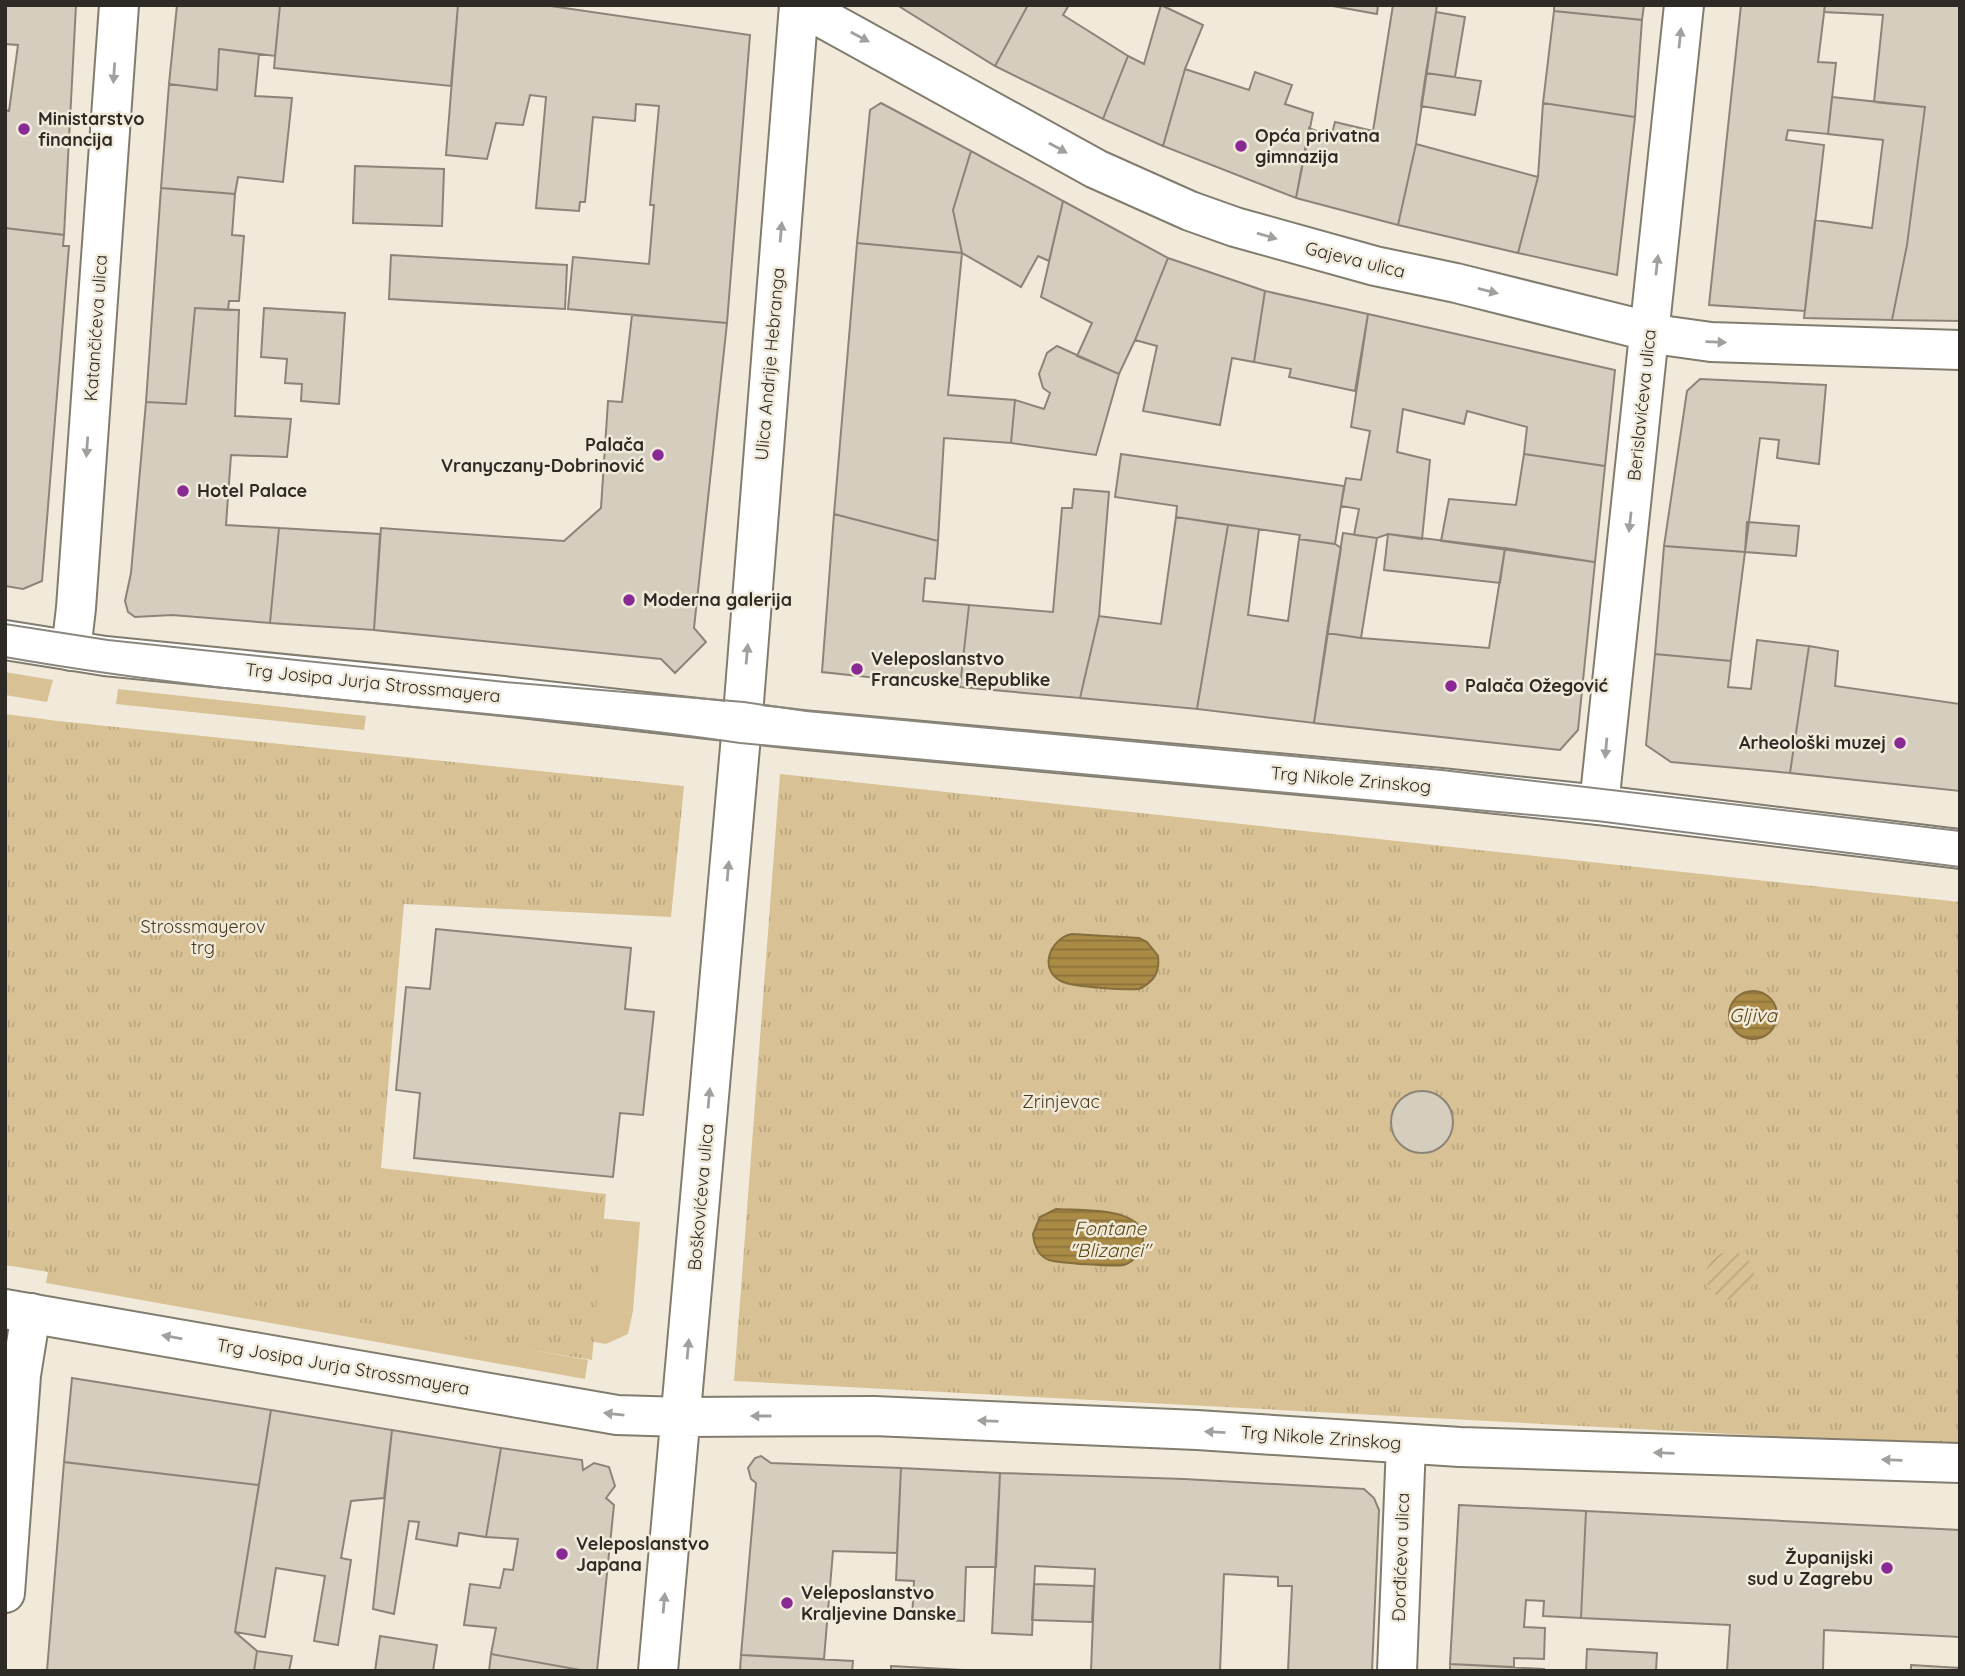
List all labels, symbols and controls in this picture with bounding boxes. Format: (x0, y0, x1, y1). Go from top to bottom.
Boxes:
one-way arrow (1675, 27, 1686, 49)
one-way arrow (850, 31, 870, 43)
one-way arrow (108, 63, 119, 85)
place label: Ministarstvo financija (38, 107, 144, 151)
marker: Ministarstvo financija (16, 121, 32, 137)
place label: Opća privatna gimnazija (1255, 124, 1380, 168)
marker: Opća privatna gimnazija (1233, 138, 1249, 154)
one-way arrow (1049, 142, 1068, 154)
one-way arrow (776, 221, 787, 243)
one-way arrow (1257, 232, 1278, 242)
street label: Gajeva ulica (1303, 236, 1408, 283)
one-way arrow (1652, 253, 1663, 275)
street label: Katančićeva ulica (79, 254, 112, 402)
street label: Ulica Andrije Hebranga (750, 266, 789, 461)
one-way arrow (1477, 286, 1499, 297)
street label: Berislavićeva ulica (1622, 328, 1661, 482)
one-way arrow (1706, 337, 1728, 348)
place label: Palača Vranyczany-Dobrinović (441, 433, 644, 477)
one-way arrow (81, 436, 92, 458)
marker: Palača Vranyczany-Dobrinović (650, 447, 666, 463)
place label: Hotel Palace (197, 479, 307, 502)
marker: Hotel Palace (175, 483, 191, 499)
one-way arrow (1624, 511, 1635, 533)
place label: Moderna galerija (643, 588, 792, 611)
marker: Moderna galerija (621, 592, 637, 608)
one-way arrow (742, 643, 753, 665)
place label: Veleposlanstvo Francuske Republike (871, 647, 1050, 691)
street label: Trg Josipa Jurja Strossmayera (244, 658, 502, 707)
marker: Veleposlanstvo Francuske Republike (849, 661, 865, 677)
place label: Palača Ožegović (1465, 674, 1608, 697)
marker: Palača Ožegović (1443, 678, 1459, 694)
place label: Arheološki muzej (1739, 731, 1886, 754)
marker: Arheološki muzej (1892, 735, 1908, 751)
one-way arrow (1600, 738, 1611, 760)
street label: Trg Nikole Zrinskog (1270, 761, 1432, 798)
one-way arrow (723, 860, 734, 882)
park label: Strossmayerov trg (141, 915, 265, 959)
water label: Gljiva (1729, 1003, 1778, 1027)
one-way arrow (704, 1087, 715, 1109)
park label: Zrinjevac (1022, 1090, 1100, 1113)
street label: Boškovićeva ulica (683, 1122, 718, 1271)
water label: Fontane ''Blizanci'' (1070, 1216, 1154, 1262)
one-way arrow (161, 1332, 183, 1343)
street label: Trg Josipa Jurja Strossmayera (215, 1333, 471, 1400)
one-way arrow (683, 1338, 694, 1360)
one-way arrow (602, 1408, 624, 1419)
one-way arrow (749, 1410, 771, 1422)
one-way arrow (977, 1416, 999, 1427)
street label: Trg Nikole Zrinskog (1240, 1420, 1402, 1455)
one-way arrow (1204, 1426, 1226, 1437)
one-way arrow (1653, 1448, 1675, 1459)
one-way arrow (1880, 1455, 1902, 1466)
street label: Đorđićeva ulica (1387, 1492, 1414, 1622)
place label: Veleposlanstvo Japana (576, 1532, 709, 1576)
marker: Veleposlanstvo Japana (554, 1546, 570, 1562)
place label: Županijski sud u Zagrebu (1747, 1546, 1873, 1590)
marker: Županijski sud u Zagrebu (1879, 1560, 1895, 1576)
place label: Veleposlanstvo Kraljevine Danske (801, 1581, 956, 1625)
one-way arrow (659, 1592, 670, 1614)
marker: Veleposlanstvo Kraljevine Danske (779, 1595, 795, 1611)

